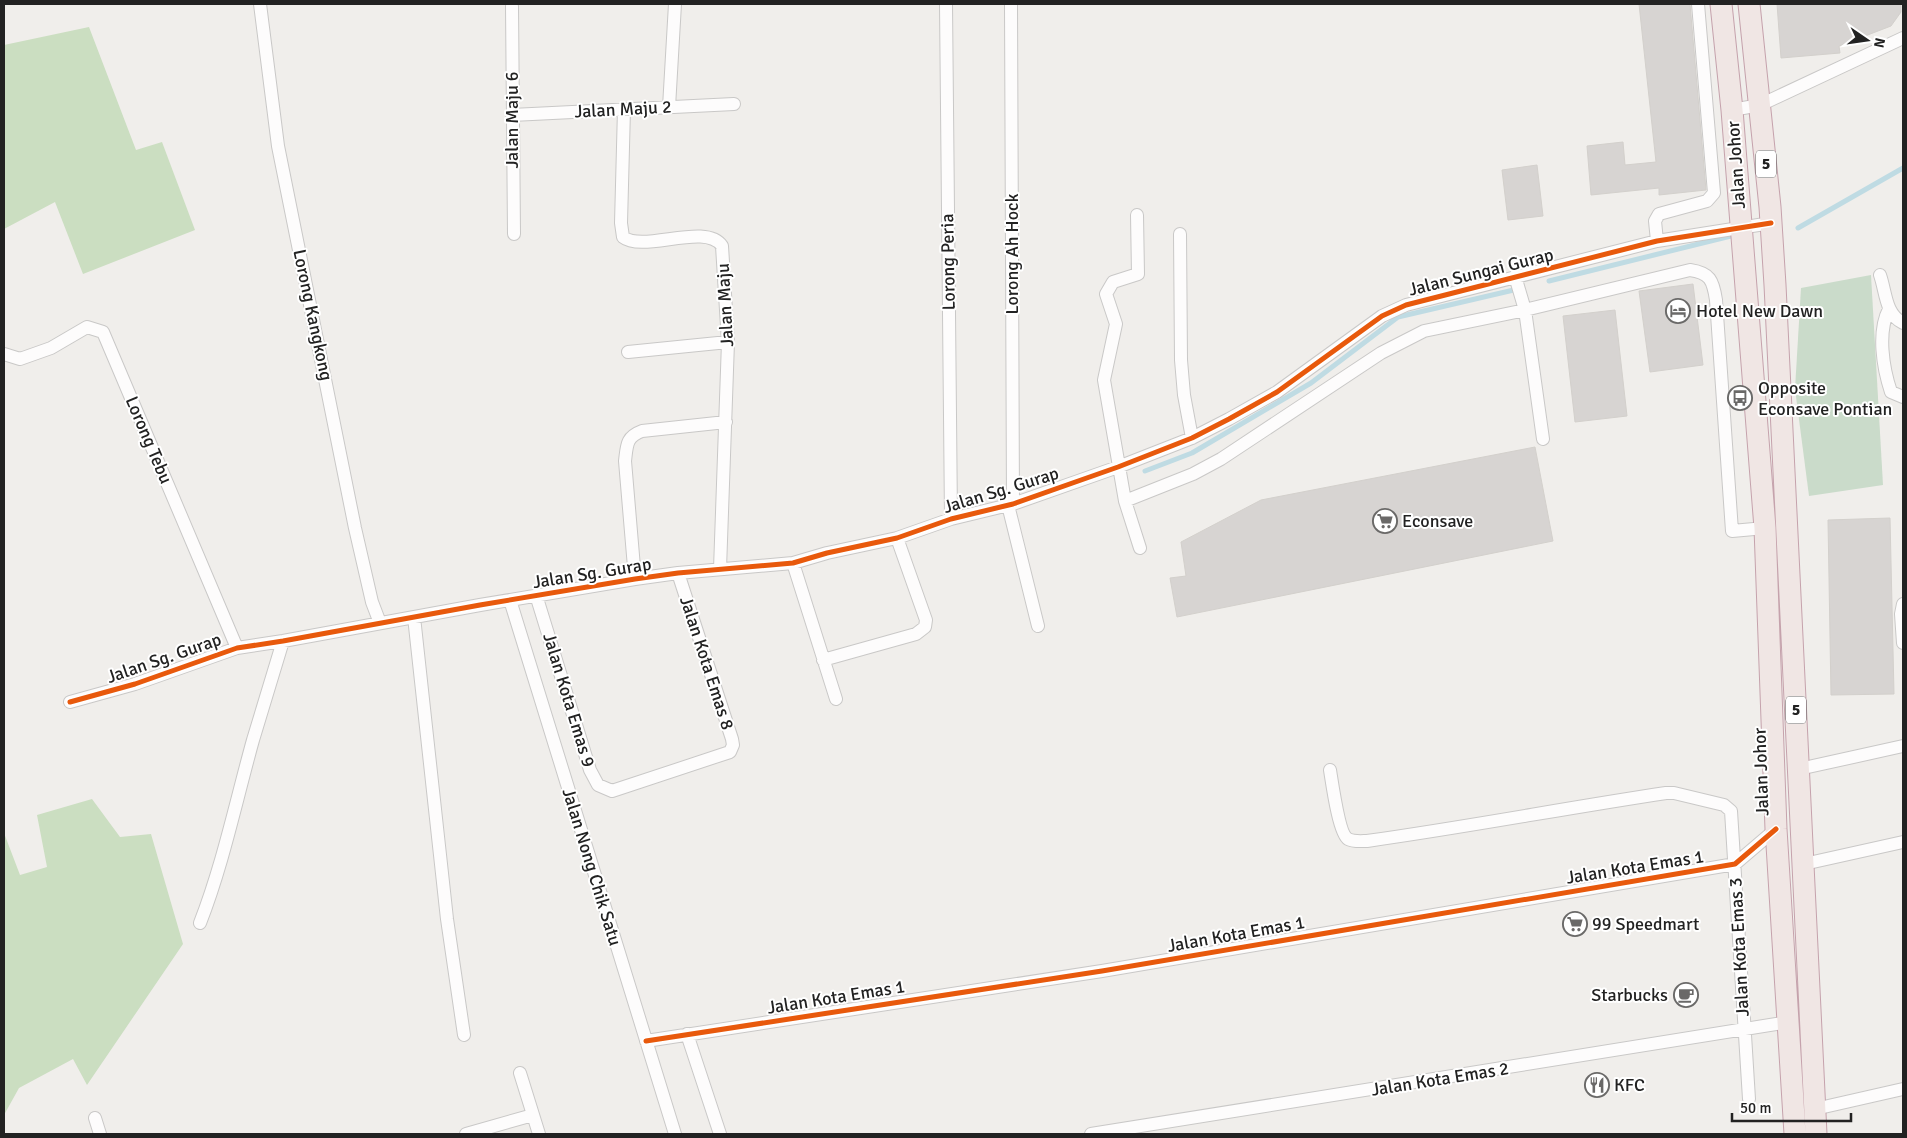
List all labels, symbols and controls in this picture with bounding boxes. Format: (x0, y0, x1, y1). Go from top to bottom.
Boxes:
north arrow (1842, 15, 1892, 65)
text: N (1870, 36, 1889, 49)
street label: Jalan Maju 6 (501, 71, 523, 169)
street label: Jalan Maju 2 (574, 95, 672, 123)
street label: Jalan Johor (1722, 120, 1750, 210)
road number: 5 (1756, 150, 1776, 178)
street label: Lorong Ah Hock (1001, 193, 1023, 315)
street label: Lorong Peria (936, 213, 960, 311)
street label: Jalan Sungai Gurap (1406, 243, 1556, 301)
street label: Lorong Kangkong (288, 247, 338, 383)
street label: Jalan Maju (712, 263, 738, 347)
hotel icon: Hotel New Dawn (1665, 298, 1691, 324)
place label: Hotel New Dawn (1696, 300, 1823, 322)
place label: Opposite Econsave Pontian (1758, 377, 1892, 420)
bus stop icon: Opposite Econsave Pontian (1727, 385, 1753, 411)
street label: Lorong Tebu (121, 393, 177, 487)
street label: Jalan Sg. Gurap (941, 462, 1061, 518)
supermarket icon: Econsave (1372, 508, 1398, 534)
place label: Econsave (1402, 510, 1473, 532)
street label: Jalan Sg. Gurap (531, 553, 653, 593)
street label: Jalan Kota Emas 8 (675, 593, 739, 733)
street label: Jalan Sg. Gurap (104, 628, 224, 688)
street label: Jalan Kota Emas 9 (538, 630, 600, 770)
road number: 5 (1786, 696, 1806, 724)
street label: Jalan Johor (1748, 727, 1774, 816)
street label: Jalan Nong Chik Satu (558, 786, 626, 948)
street label: Jalan Kota Emas 1 (1565, 845, 1705, 889)
street label: Jalan Kota Emas 3 (1724, 877, 1754, 1017)
street label: Jalan Kota Emas 1 (1166, 911, 1306, 957)
supermarket icon: 99 Speedmart (1562, 911, 1588, 937)
place label: 99 Speedmart (1592, 913, 1699, 935)
street label: Jalan Kota Emas 1 (766, 975, 906, 1019)
cafe icon: Starbucks (1673, 982, 1699, 1008)
place label: Starbucks (1591, 984, 1668, 1006)
street label: Jalan Kota Emas 2 (1370, 1057, 1510, 1101)
restaurant icon: KFC (1584, 1072, 1610, 1098)
place label: KFC (1614, 1074, 1645, 1096)
scale bar (1732, 1090, 1851, 1122)
text: 50 m (1740, 1099, 1771, 1117)

